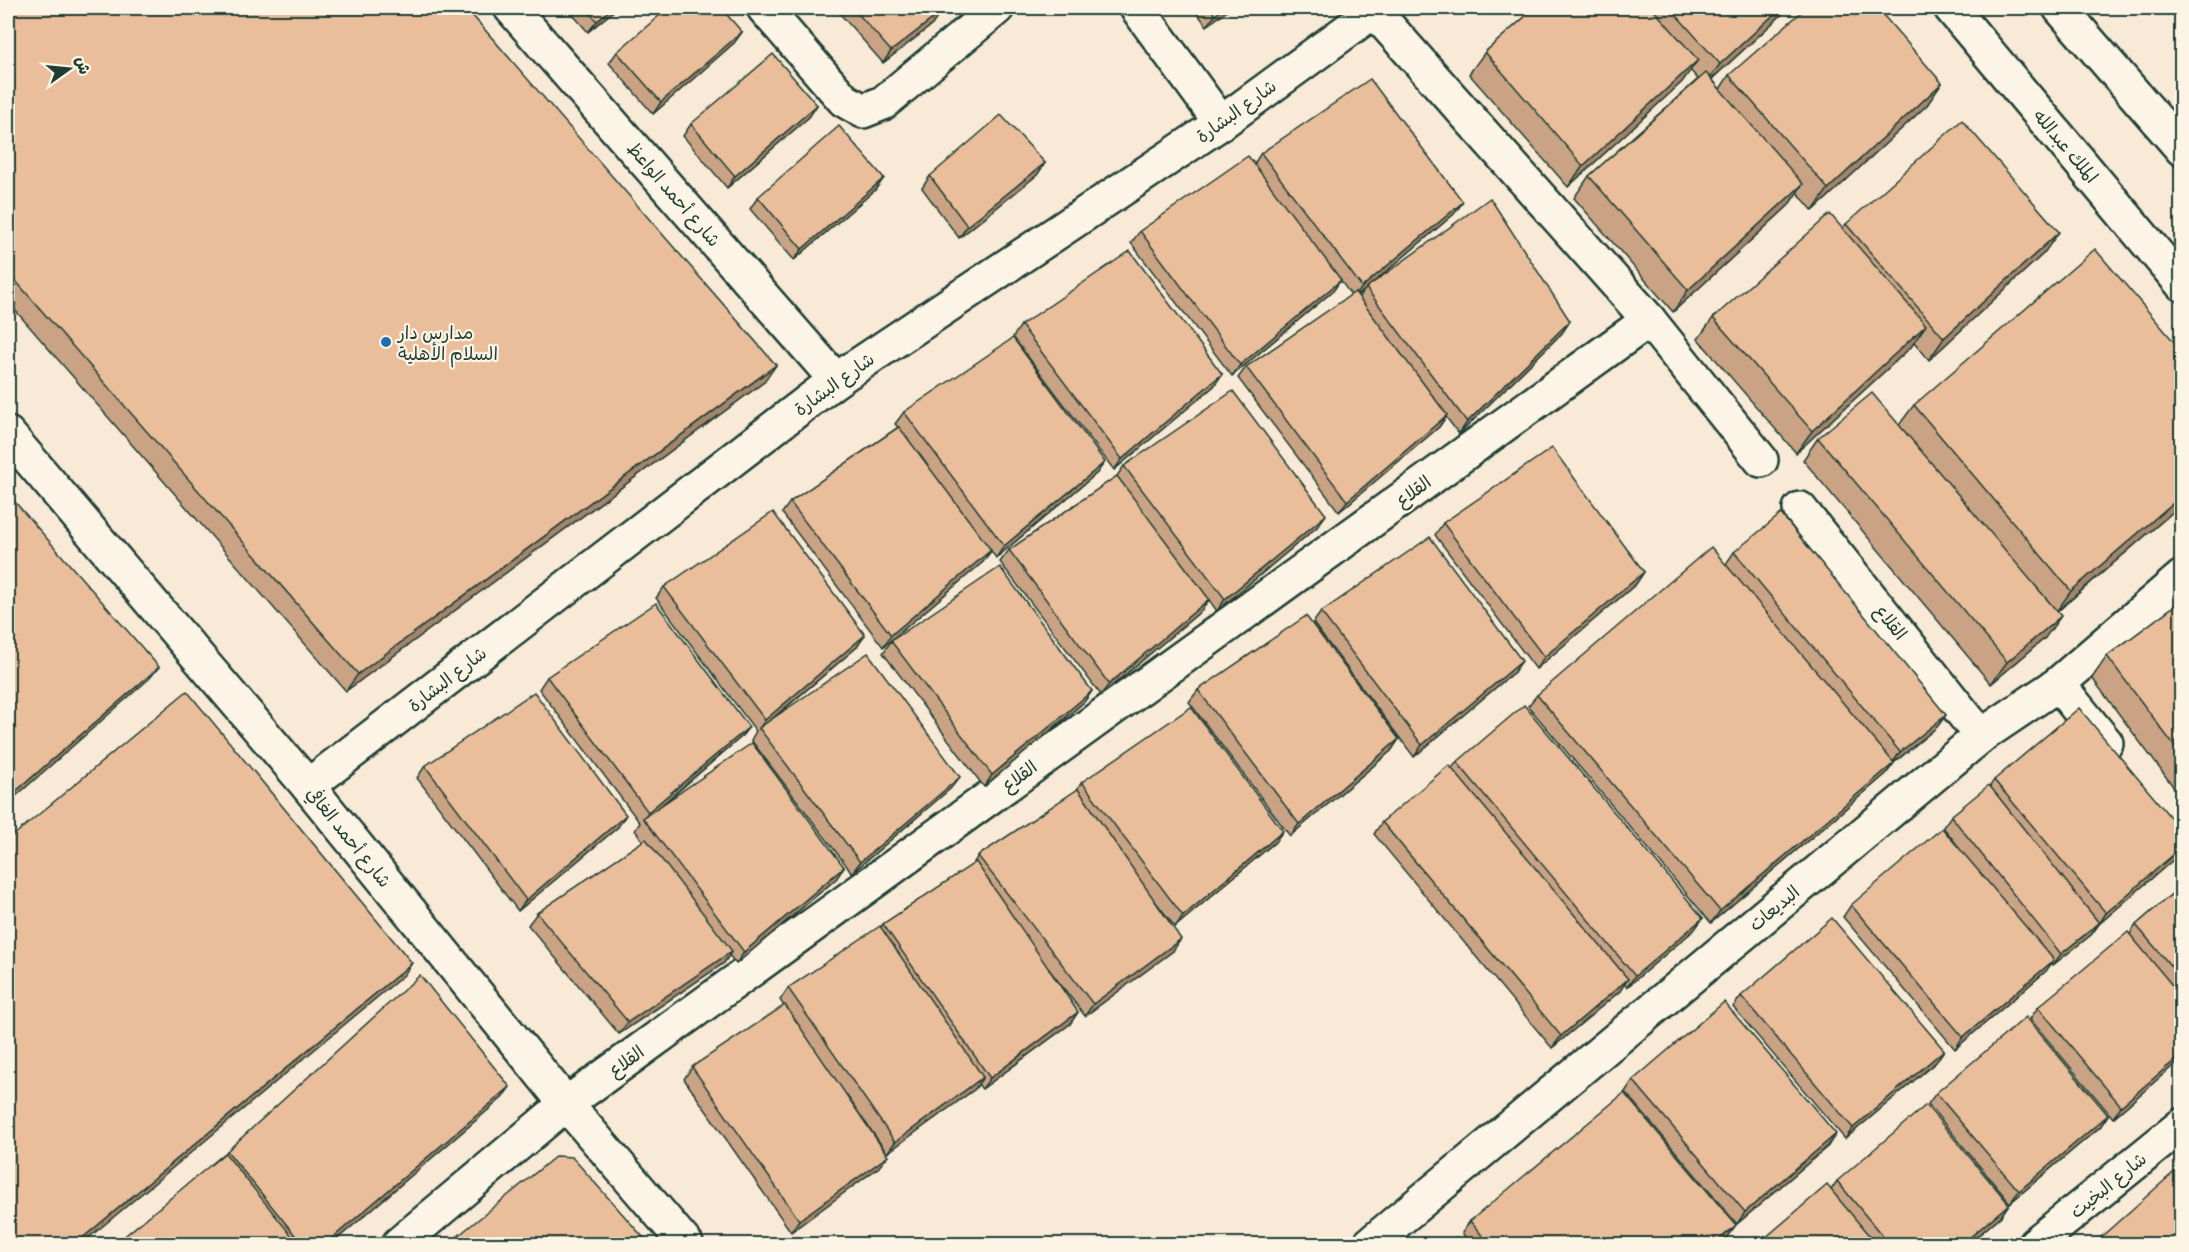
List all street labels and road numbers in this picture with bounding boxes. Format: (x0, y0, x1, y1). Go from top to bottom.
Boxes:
street label: شارع البشارة (1191, 73, 1281, 149)
street label: الملك عبدالله (2028, 104, 2104, 188)
street label: شارع أحمد الواعظ (621, 136, 727, 252)
street label: شارع البشارة (789, 346, 879, 422)
street label: القلاع (1390, 469, 1436, 513)
street label: القلاع (1869, 599, 1913, 645)
street label: شارع البشارة (402, 640, 492, 718)
street label: القلاع (996, 754, 1042, 798)
street label: شارع أحمد الغافي (300, 781, 397, 893)
street label: البديعات (1743, 879, 1805, 937)
street label: القلاع (603, 1039, 649, 1083)
street label: شارع البخيت (2064, 1146, 2152, 1224)

